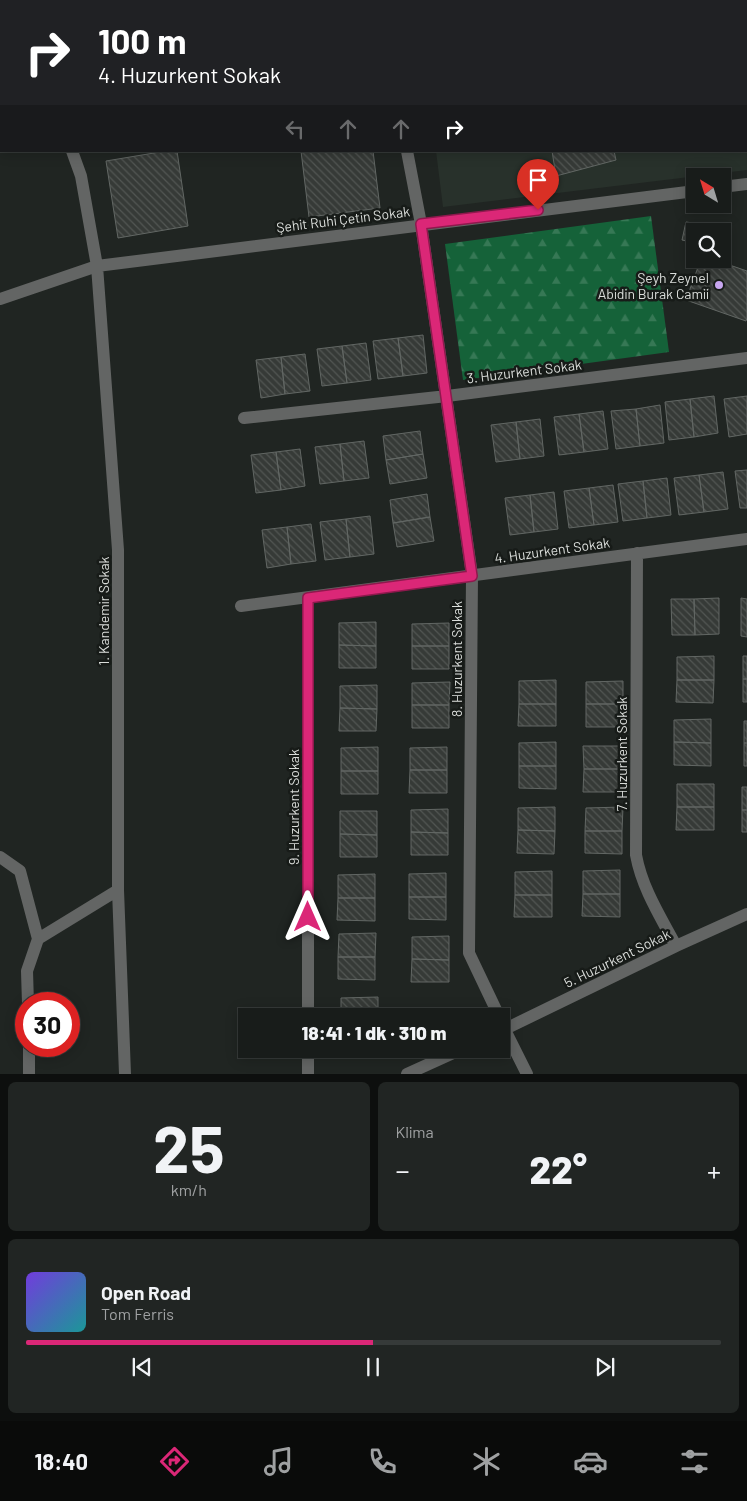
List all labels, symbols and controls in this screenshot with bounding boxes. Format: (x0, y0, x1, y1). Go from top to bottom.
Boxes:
text: 100 m (98, 19, 187, 61)
icon: right (15, 20, 80, 85)
text: 4. Huzurkent Sokak (98, 61, 281, 87)
icon: left (281, 115, 309, 143)
icon: ahead (334, 115, 362, 143)
icon: ahead (387, 115, 415, 143)
icon: right (440, 115, 468, 143)
pin (517, 159, 559, 210)
icon: arrive (524, 166, 552, 194)
north arrow (686, 168, 731, 212)
map controls (686, 168, 731, 268)
street label: Şehit Ruhi Çetin Sokak (275, 202, 411, 236)
button: search (686, 223, 731, 268)
place label: Şeyh Zeynel Abidin Burak Camii (598, 269, 709, 302)
marker: Şeyh Zeynel Abidin Burak Camii (713, 279, 725, 291)
street label: 3. Huzurkent Sokak (465, 356, 583, 386)
street label: 4. Huzurkent Sokak (493, 533, 611, 567)
street label: 1. Kandemir Sokak (95, 556, 112, 666)
street label: 8. Huzurkent Sokak (448, 601, 465, 717)
street label: 7. Huzurkent Sokak (613, 697, 630, 811)
street label: 9. Huzurkent Sokak (285, 749, 302, 865)
position arrow (281, 890, 333, 942)
street label: 5. Huzurkent Sokak (561, 925, 673, 991)
speed limit sign: 30 (15, 992, 80, 1057)
text: 18:41 · 1 dk · 310 m (301, 1021, 447, 1044)
text: 25 (153, 1108, 224, 1186)
text: Klima (396, 1122, 434, 1141)
text: 22° (530, 1146, 587, 1192)
text: − (396, 1153, 410, 1187)
text: + (707, 1153, 721, 1187)
text: km/h (171, 1180, 207, 1199)
text: Open Road (101, 1281, 191, 1304)
text: Tom Ferris (101, 1304, 174, 1323)
icon: previous (128, 1353, 156, 1381)
icon: pause (359, 1353, 387, 1381)
icon: next (591, 1353, 619, 1381)
icon: directions (157, 1444, 192, 1479)
icon: music (261, 1444, 296, 1479)
icon: phone (365, 1444, 400, 1479)
icon: climate (469, 1444, 504, 1479)
icon: car (573, 1444, 608, 1479)
icon: filters (677, 1444, 712, 1479)
text: 18:40 (35, 1448, 88, 1474)

